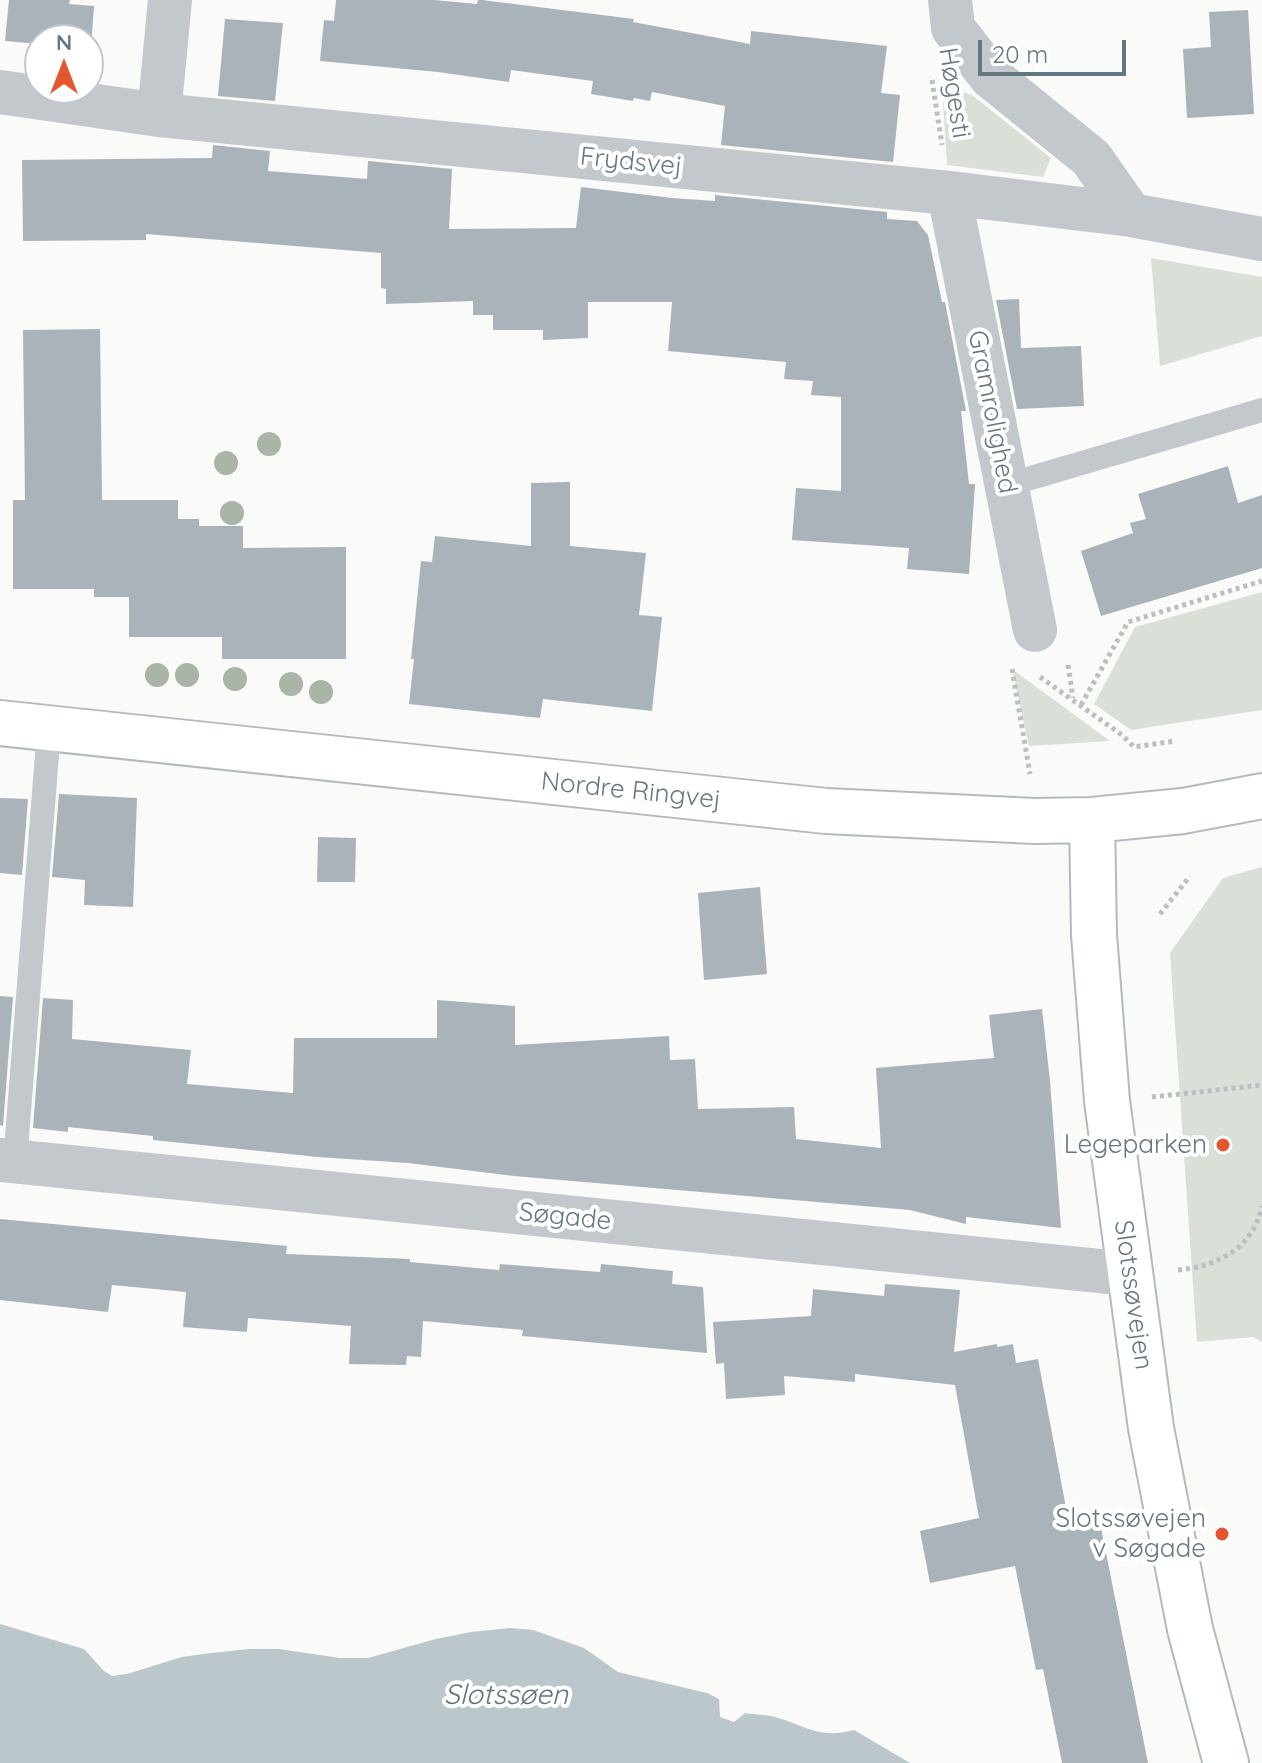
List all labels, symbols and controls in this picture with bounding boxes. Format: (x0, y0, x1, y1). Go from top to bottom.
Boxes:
north arrow (24, 24, 104, 104)
scale bar (982, 24, 1130, 74)
text: N (56, 28, 72, 56)
text: 20 m (992, 39, 1048, 69)
street label: Høgesti (931, 45, 977, 141)
street label: Frydsvej (578, 141, 684, 183)
street label: Gramrolighed (961, 328, 1023, 496)
street label: Nordre Ringvej (540, 766, 722, 816)
place label: Legeparken (1064, 1129, 1207, 1161)
marker: Legeparken (1214, 1136, 1232, 1154)
street label: Søgade (517, 1197, 613, 1237)
street label: Slotssøvejen (1107, 1218, 1159, 1372)
place label: Slotssøvejen v Søgade (1056, 1503, 1206, 1564)
marker: Slotssøvejen v Søgade (1213, 1525, 1231, 1543)
water label: Slotssøen (444, 1679, 568, 1713)

